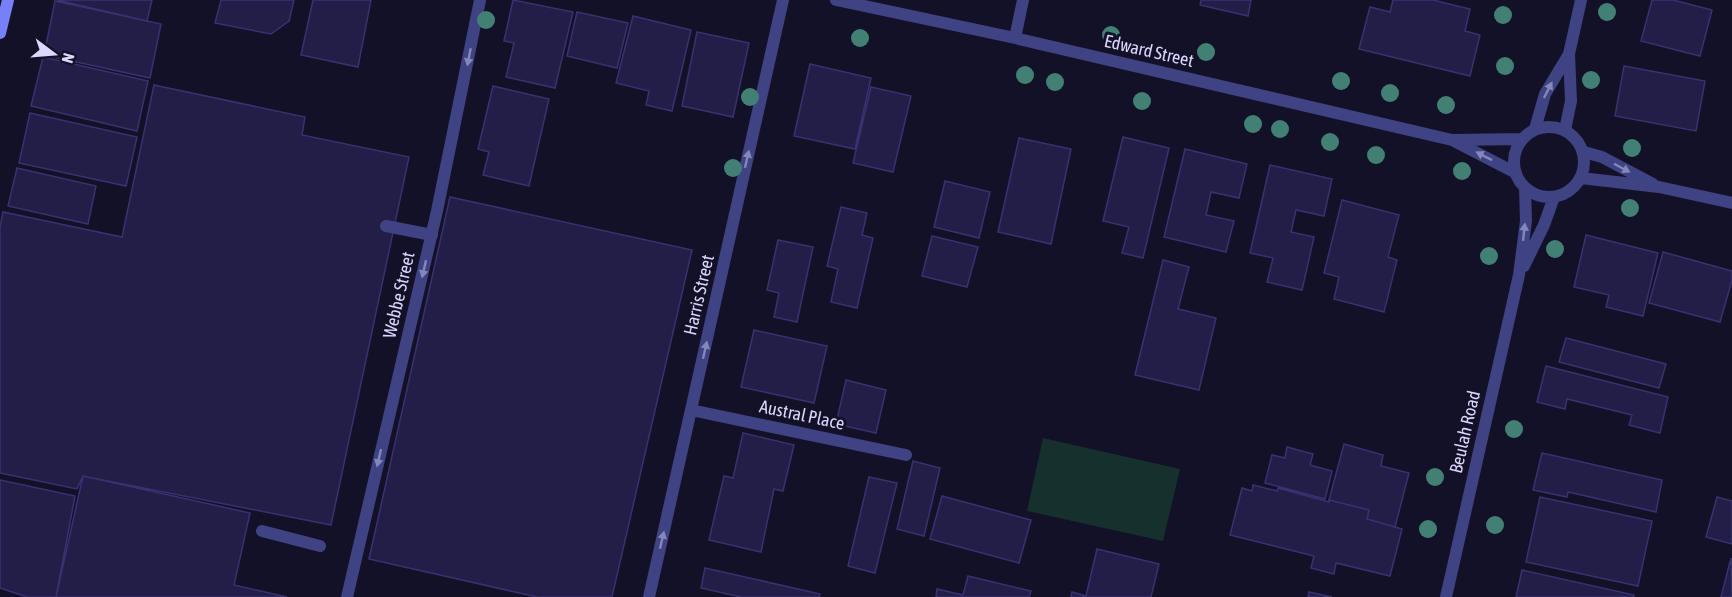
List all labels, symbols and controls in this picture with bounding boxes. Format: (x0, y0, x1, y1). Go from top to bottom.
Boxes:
north arrow (24, 24, 84, 84)
street label: Edward Street (1102, 30, 1196, 71)
one-way arrow (464, 48, 473, 67)
text: N (58, 51, 78, 65)
one-way arrow (1543, 82, 1553, 99)
one-way arrow (743, 150, 752, 169)
one-way arrow (1475, 152, 1493, 162)
one-way arrow (1614, 163, 1631, 173)
one-way arrow (1520, 222, 1529, 241)
street label: Webbe Street (378, 250, 419, 340)
street label: Harris Street (679, 253, 718, 337)
one-way arrow (418, 259, 428, 278)
one-way arrow (700, 340, 710, 359)
street label: Beulah Road (1445, 389, 1484, 475)
street label: Austral Place (758, 395, 847, 434)
one-way arrow (374, 449, 384, 468)
one-way arrow (658, 530, 667, 549)

